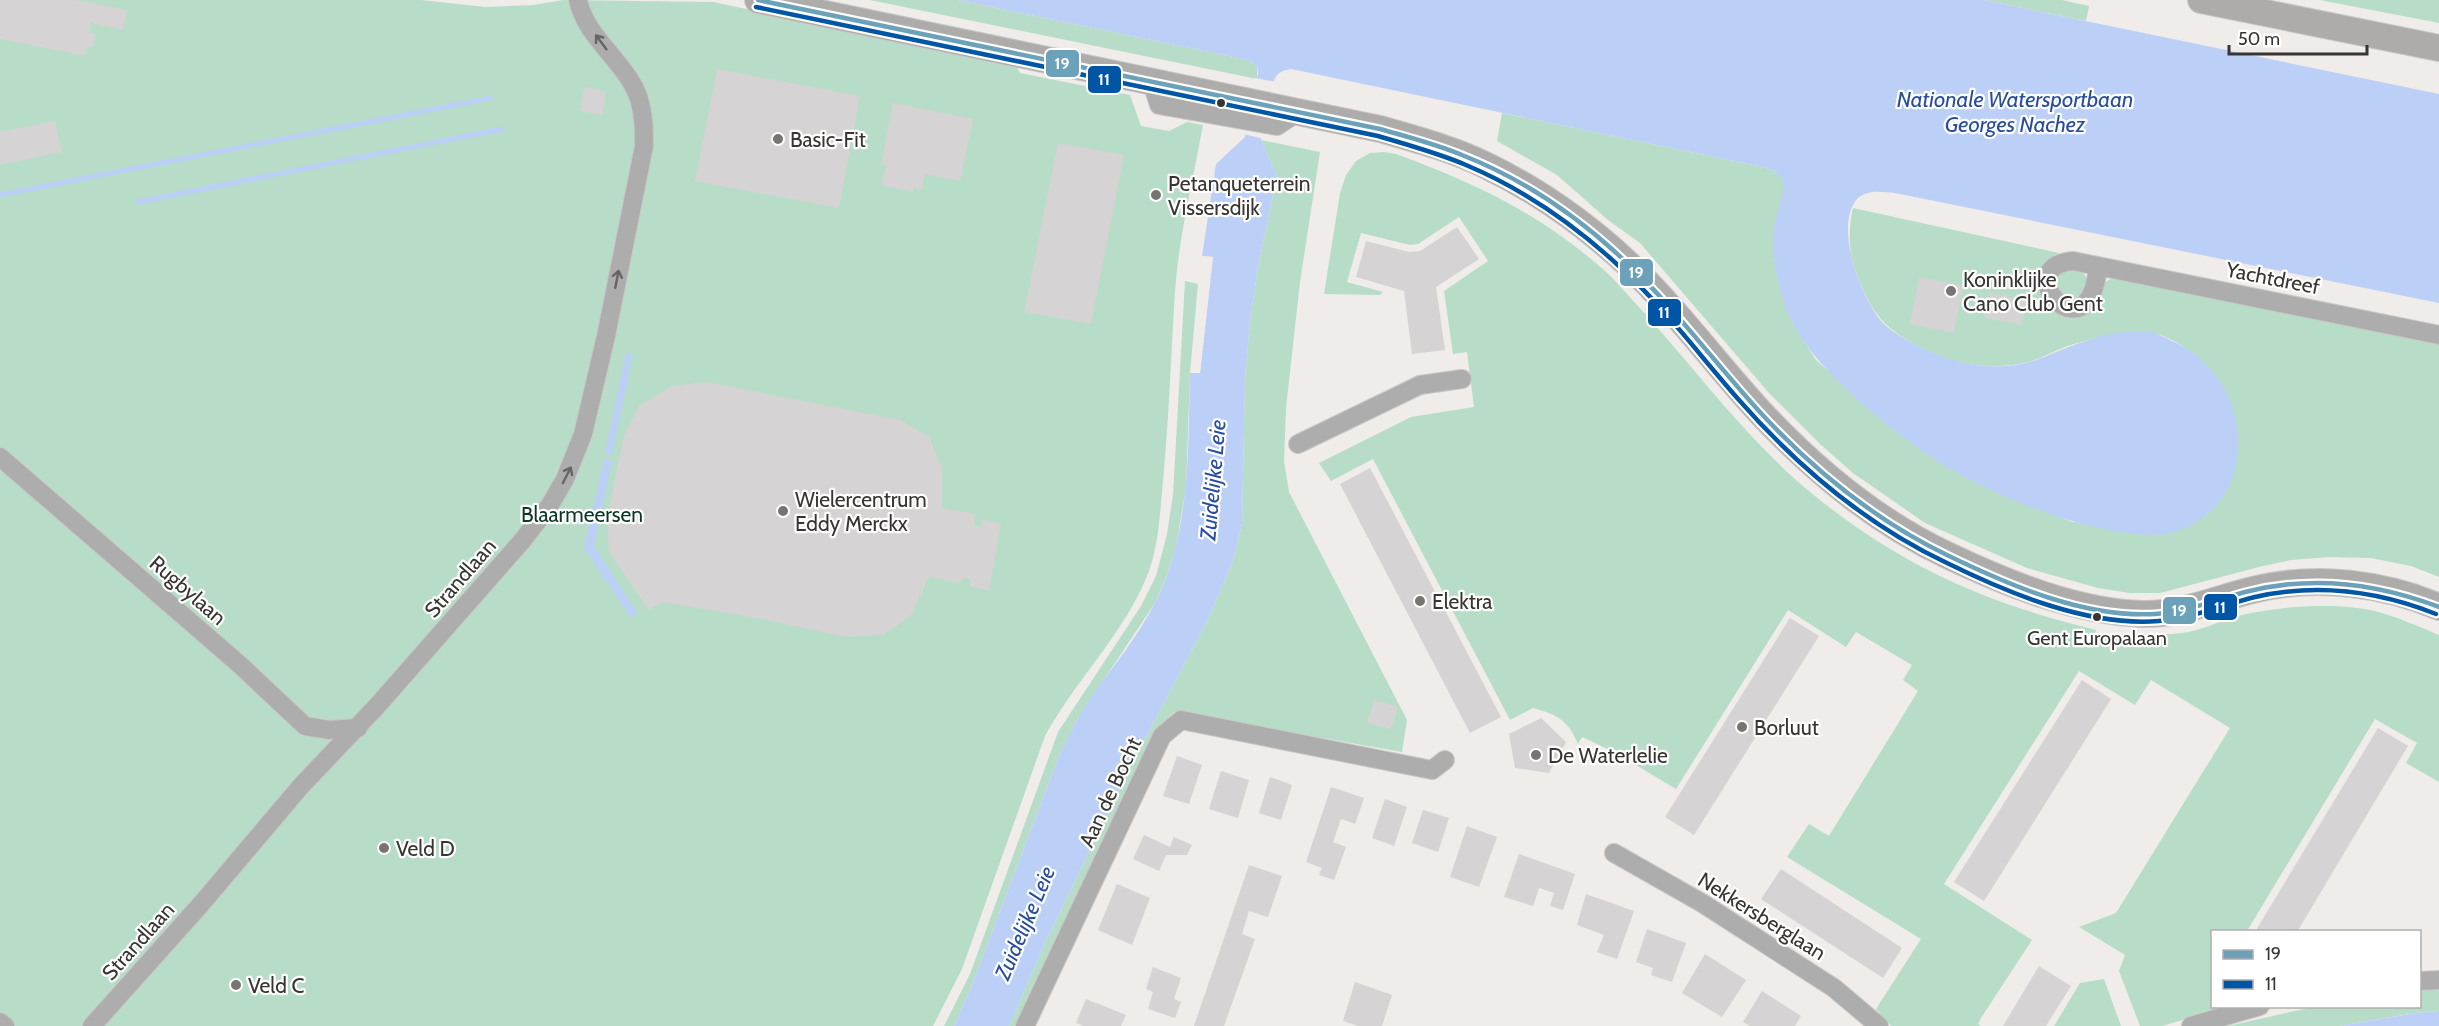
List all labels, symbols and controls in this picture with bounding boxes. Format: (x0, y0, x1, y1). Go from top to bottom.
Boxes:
scale bar (2229, 18, 2367, 56)
text: 50 m (2238, 28, 2280, 50)
one-way arrow (594, 34, 607, 50)
line badge: 19 (1045, 49, 1080, 78)
text: 19 (1055, 54, 1069, 73)
line badge: 11 (1087, 65, 1122, 94)
text: 11 (1098, 70, 1110, 89)
water label: Nationale Watersportbaan Georges Nachez (1897, 86, 2133, 138)
unlabelled marker (1215, 97, 1227, 109)
place label: Basic-Fit (790, 127, 866, 152)
marker: Basic-Fit (771, 132, 785, 146)
place label: Petanqueterrein Vissersdijk (1168, 171, 1311, 221)
marker: Petanqueterrein Vissersdijk (1149, 188, 1163, 202)
street label: Yachtdreef (2223, 256, 2322, 299)
line badge: 19 (1619, 258, 1654, 287)
text: 19 (1629, 263, 1643, 282)
place label: Koninklijke Cano Club Gent (1963, 267, 2103, 316)
one-way arrow (612, 269, 623, 289)
marker: Koninklijke Cano Club Gent (1944, 284, 1958, 298)
line badge: 11 (1647, 298, 1682, 327)
text: 11 (1658, 303, 1670, 322)
water label: Zuidelijke Leie (1194, 419, 1232, 542)
one-way arrow (561, 467, 573, 485)
place label: Wielercentrum Eddy Merckx (795, 487, 927, 536)
park label: Blaarmeersen (521, 502, 643, 527)
marker: Wielercentrum Eddy Merckx (776, 504, 790, 518)
street label: Strandlaan (419, 534, 501, 622)
street label: Rugbylaan (145, 550, 231, 630)
place label: Elektra (1432, 589, 1492, 614)
line badge: 11 (2203, 593, 2238, 621)
marker: Elektra (1413, 594, 1427, 608)
line badge: 19 (2162, 596, 2197, 625)
text: 11 (2214, 598, 2226, 617)
text: 19 (2172, 601, 2186, 620)
marker: Gent Europalaan (2091, 611, 2103, 623)
place label: Gent Europalaan (2027, 626, 2167, 650)
place label: Borluut (1754, 715, 1819, 740)
marker: Borluut (1735, 720, 1749, 734)
street label: Aan de Bocht (1074, 733, 1146, 851)
place label: De Waterlelie (1548, 743, 1668, 768)
marker: De Waterlelie (1529, 748, 1543, 762)
place label: Veld D (396, 836, 455, 861)
marker: Veld D (377, 841, 391, 855)
water label: Zuidelijke Leie (989, 862, 1061, 985)
street label: Nekkersberglaan (1694, 867, 1830, 965)
street label: Strandlaan (97, 897, 179, 985)
legend (2211, 930, 2421, 1008)
text: 19 (2265, 943, 2281, 965)
place label: Veld C (248, 973, 305, 998)
text: 11 (2265, 973, 2277, 995)
marker: Veld C (229, 978, 243, 992)

